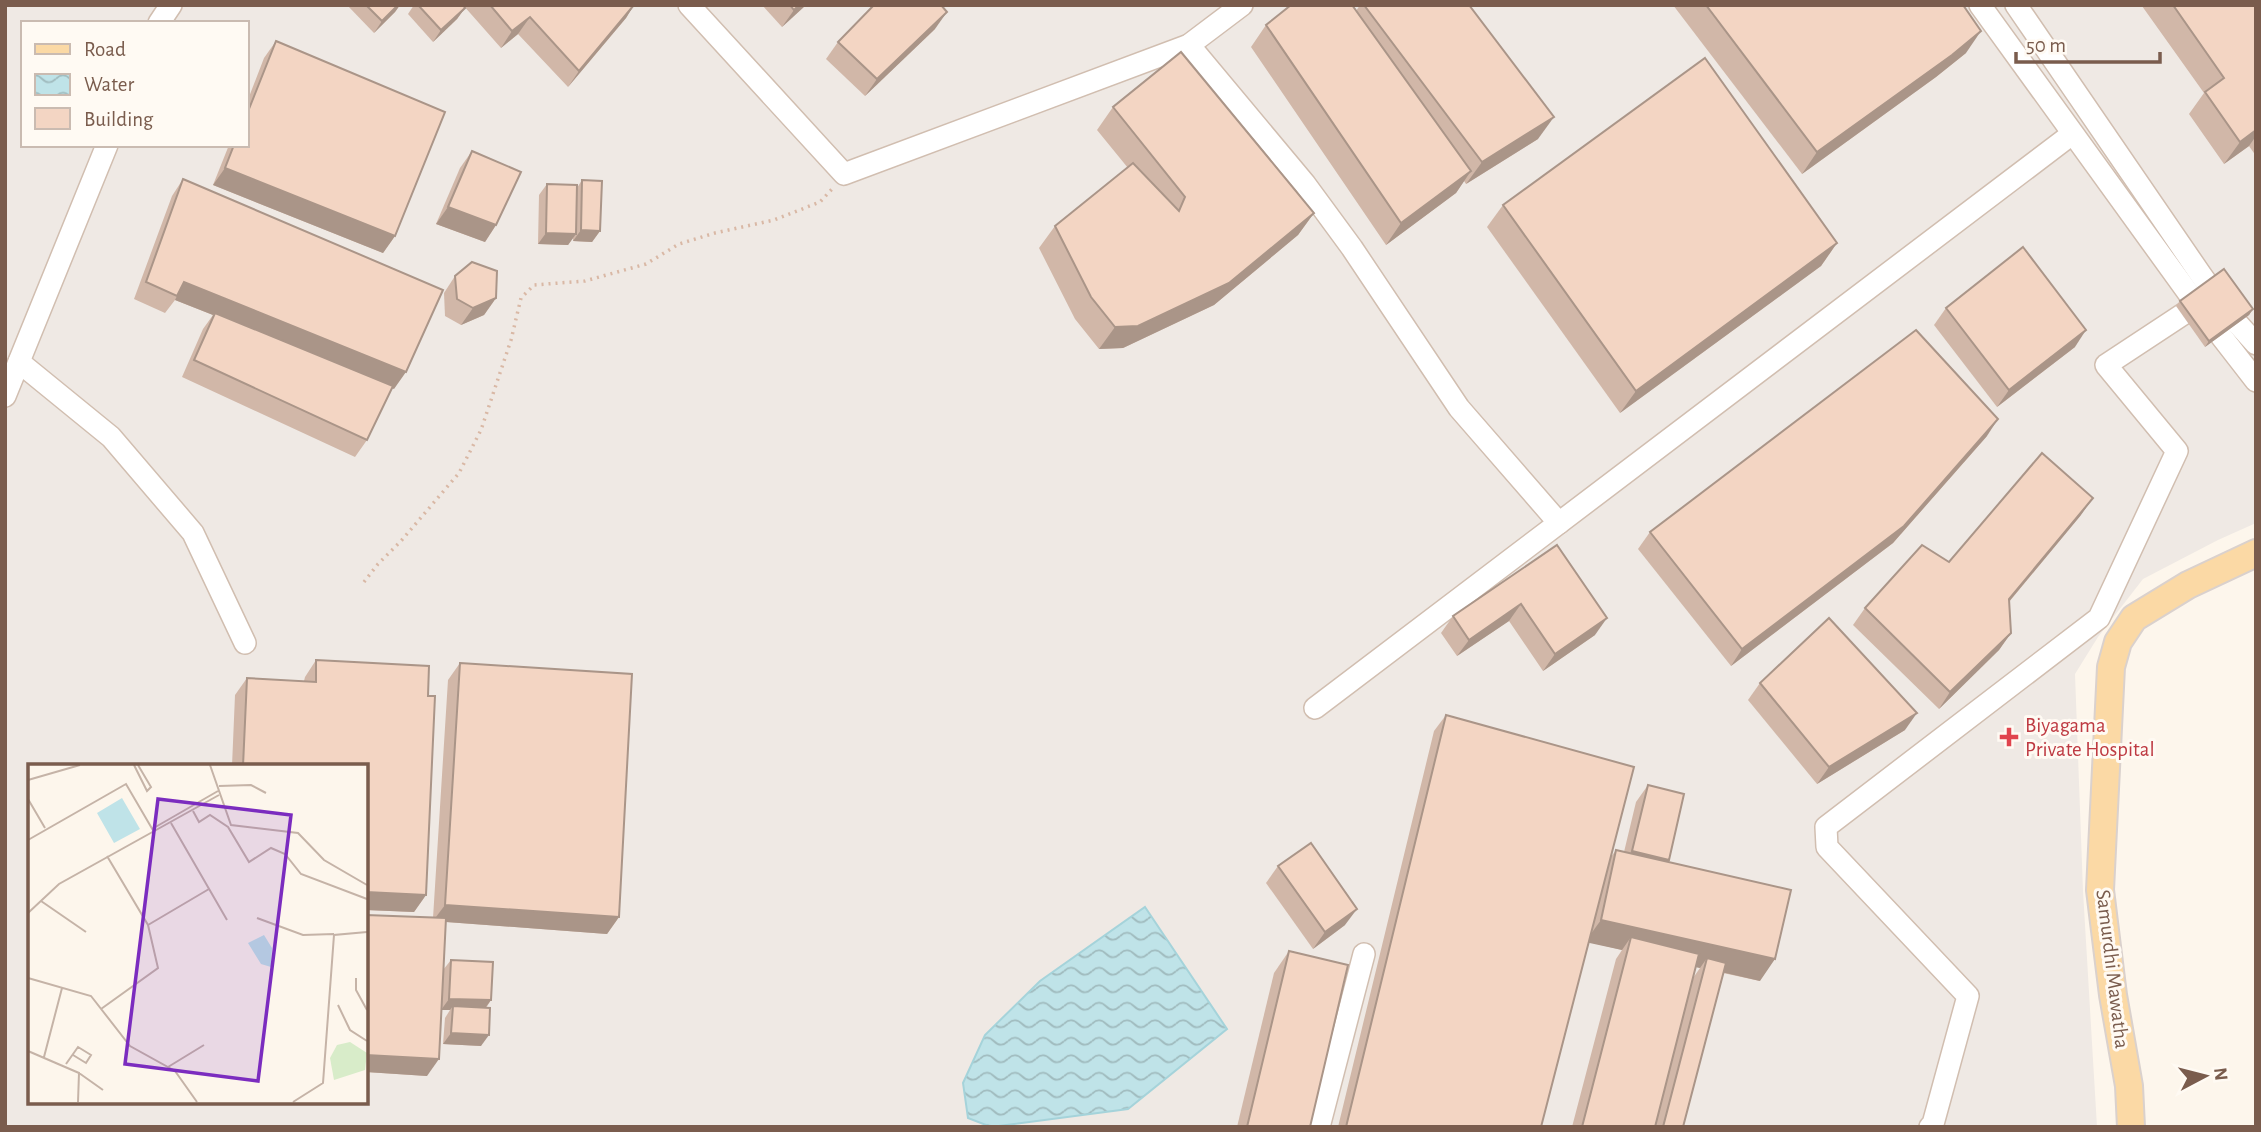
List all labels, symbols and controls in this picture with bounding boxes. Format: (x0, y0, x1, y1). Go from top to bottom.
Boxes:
legend (21, 21, 248, 147)
scale bar (2016, 21, 2160, 65)
text: 50 m (2026, 35, 2066, 56)
text: Road (84, 39, 126, 60)
text: Water (84, 74, 134, 95)
text: Building (84, 109, 154, 130)
place label: Biyagama Private Hospital (2025, 715, 2155, 760)
marker: Biyagama Private Hospital (1999, 727, 2019, 747)
inset map (28, 764, 368, 1104)
street label: Samurdhi Mawatha (2092, 888, 2133, 1050)
north arrow (2170, 1041, 2240, 1111)
text: N (2210, 1066, 2231, 1082)

